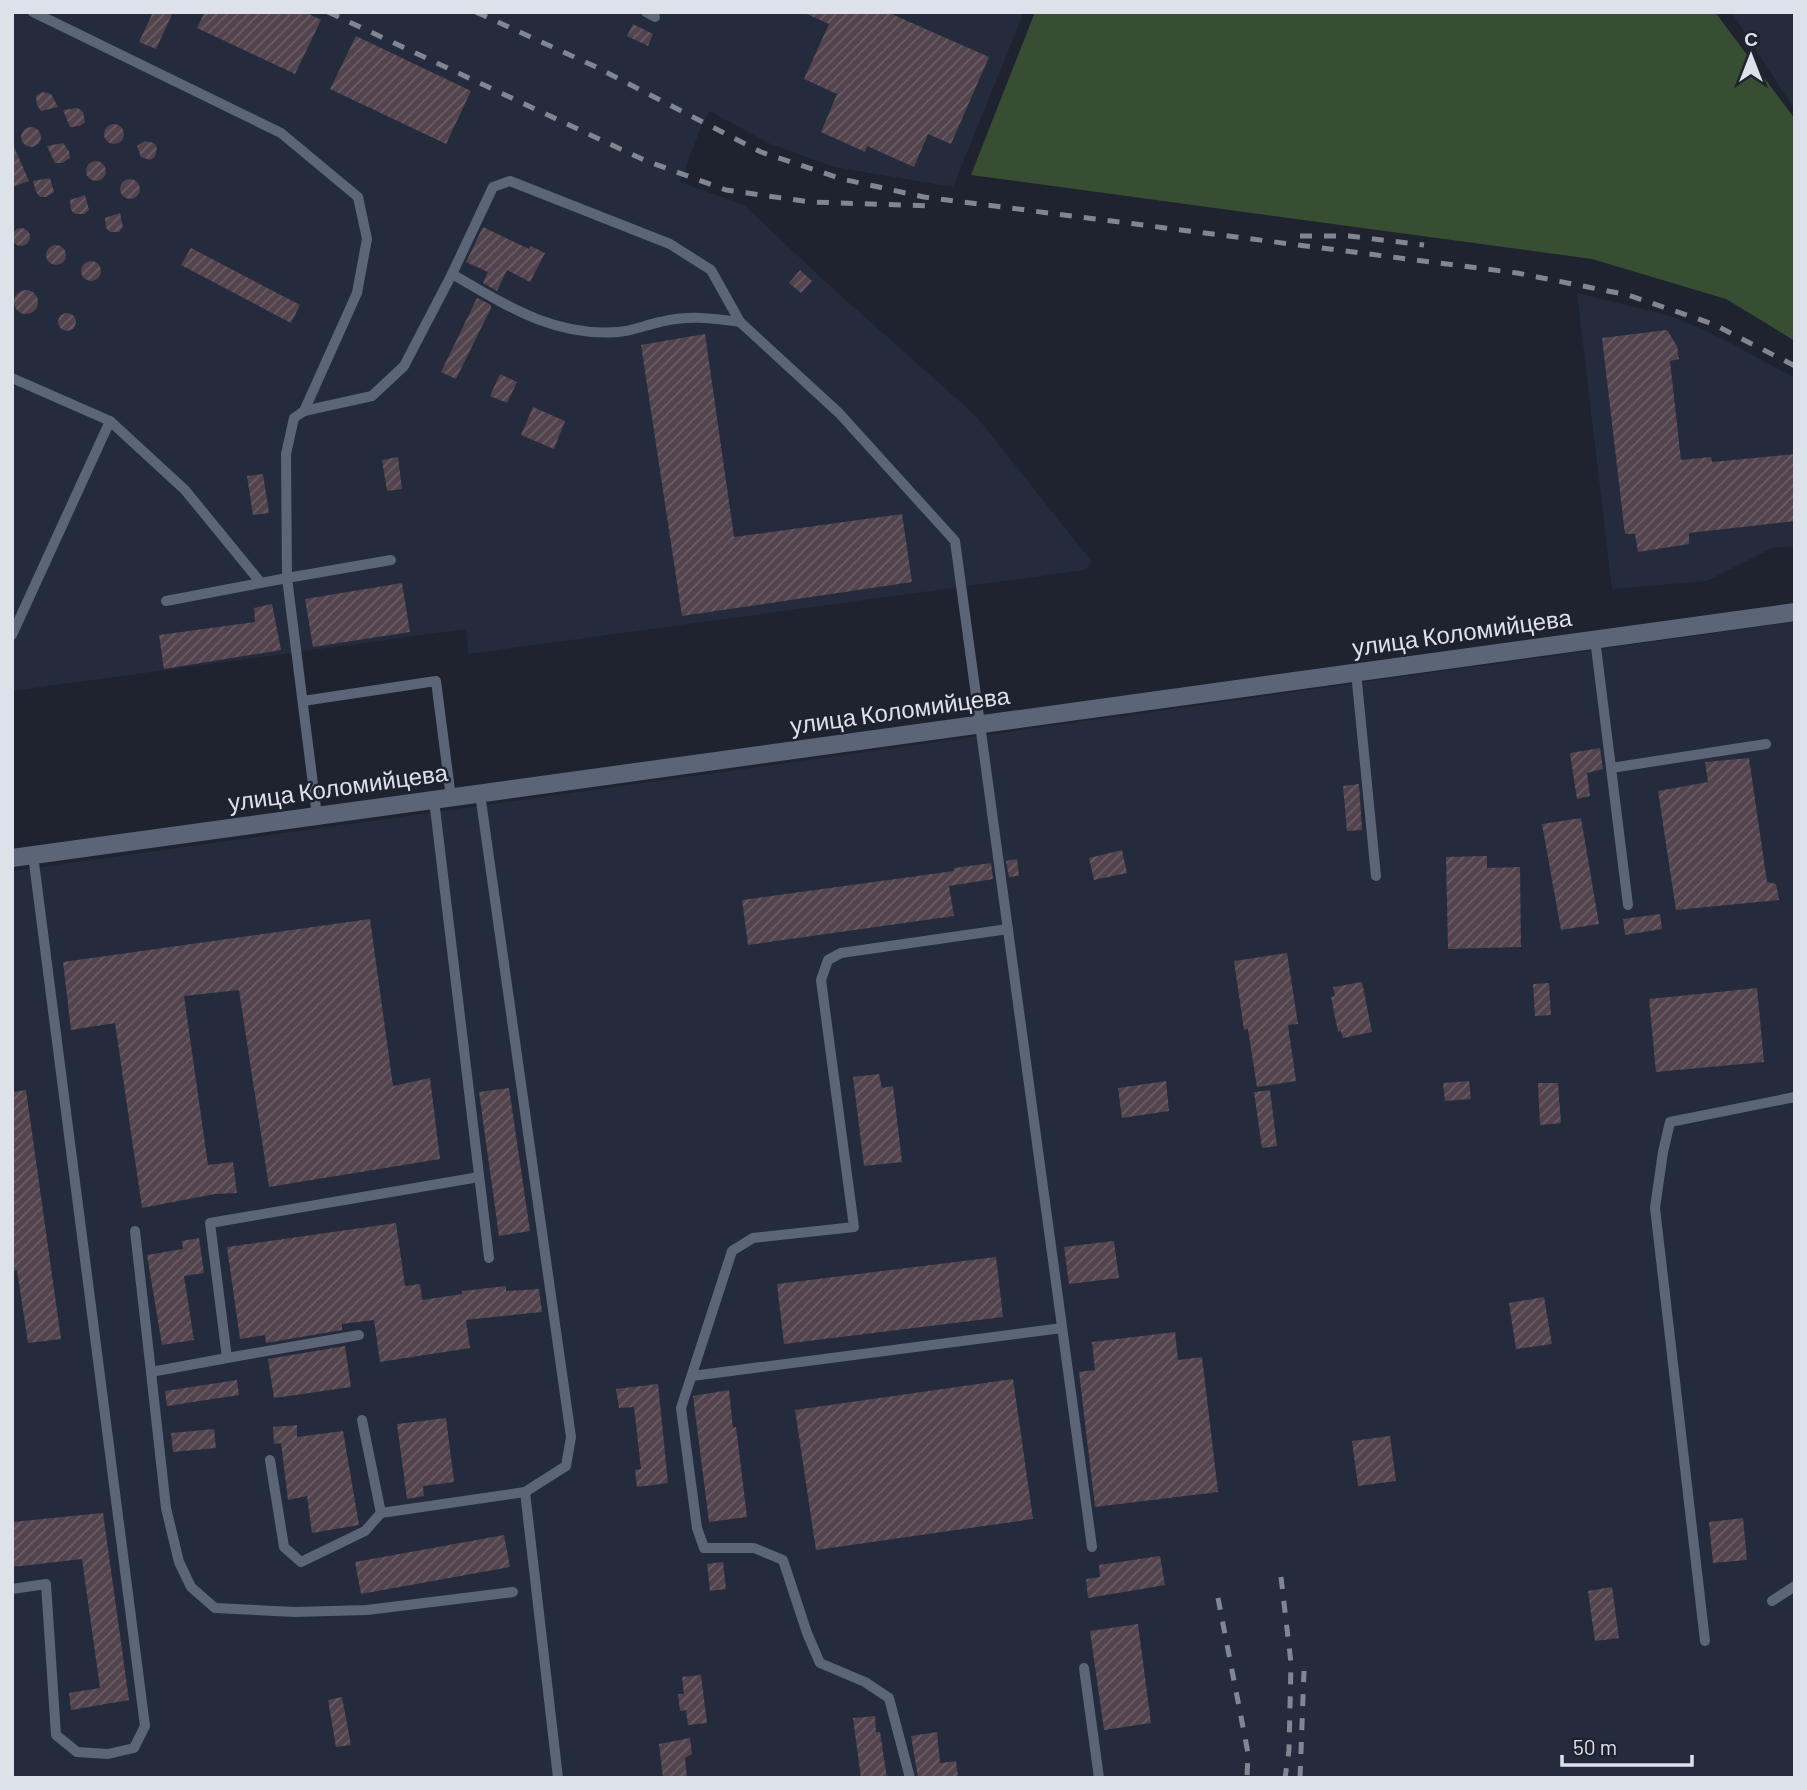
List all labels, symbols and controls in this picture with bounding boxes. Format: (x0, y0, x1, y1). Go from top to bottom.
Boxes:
north arrow (1716, 21, 1786, 91)
text: С (1744, 27, 1758, 50)
street label: улица Коломийцева (1350, 602, 1574, 661)
street label: улица Коломийцева (788, 680, 1012, 739)
street label: улица Коломийцева (226, 757, 450, 816)
scale bar (1562, 1724, 1692, 1768)
text: 50 m (1573, 1734, 1617, 1759)

